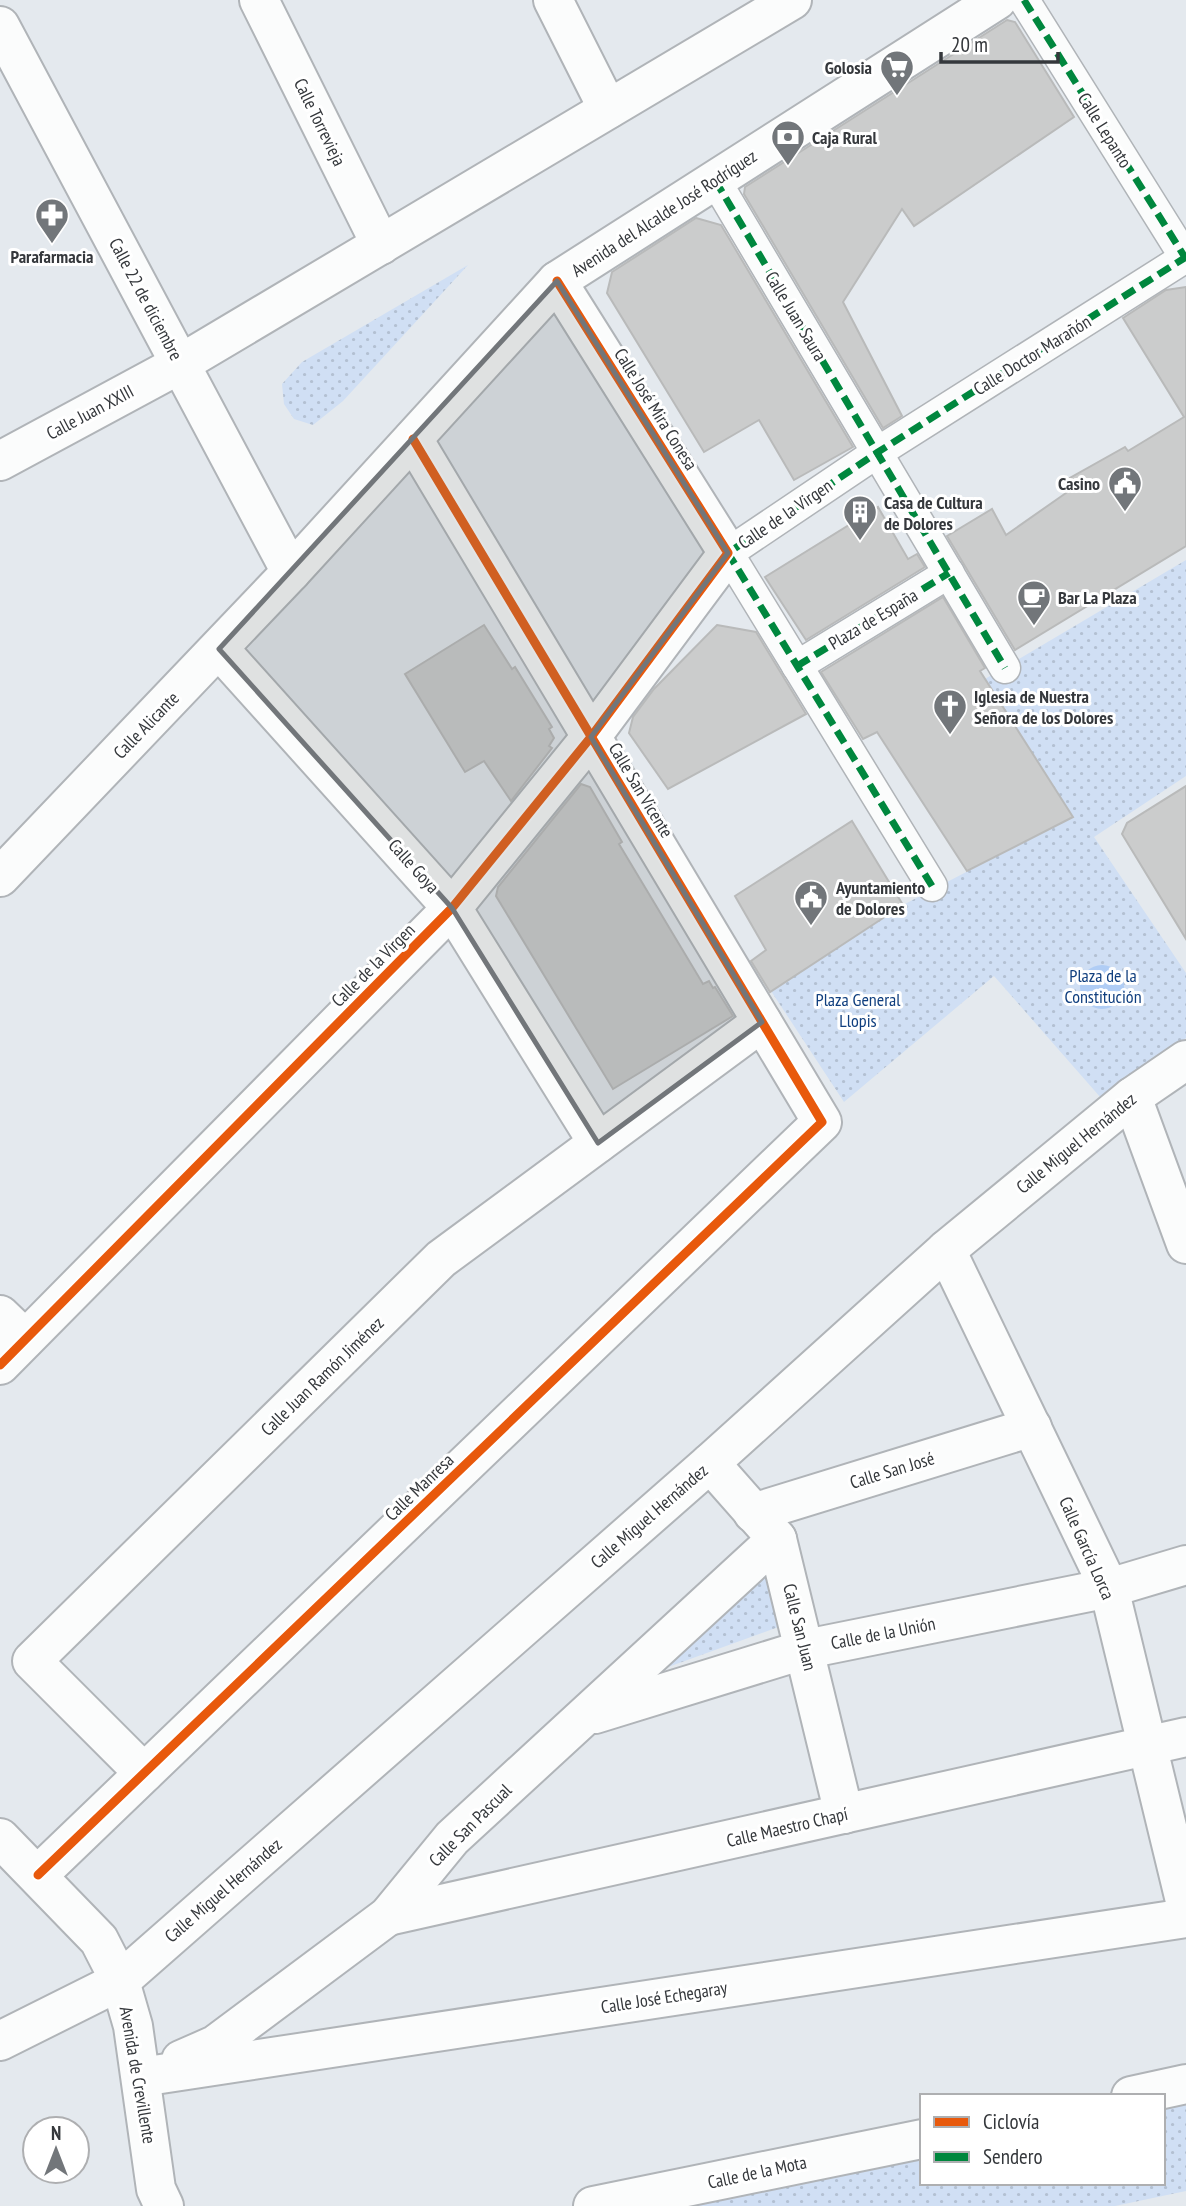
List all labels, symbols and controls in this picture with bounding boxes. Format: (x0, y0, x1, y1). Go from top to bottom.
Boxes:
scale bar (941, 21, 1058, 65)
text: 20 m (951, 31, 988, 58)
supermarket icon: Golosia (878, 48, 916, 97)
place label: Golosia (825, 56, 872, 79)
street label: Calle Torrevieja (289, 74, 351, 170)
street label: Calle Lepanto (1073, 88, 1137, 172)
bank icon: Caja Rural (769, 118, 807, 167)
place label: Caja Rural (812, 126, 877, 149)
street label: Avenida del Alcalde José Rodríguez (567, 144, 761, 282)
pharmacy icon: Parafarmacia (33, 196, 71, 245)
street label: Calle 22 de diciembre (104, 234, 188, 364)
place label: Parafarmacia (11, 245, 93, 268)
street label: Calle Juan Saura (760, 267, 832, 365)
street label: Calle Doctor Marañón (969, 310, 1095, 400)
street label: Calle José Mira Conesa (609, 344, 703, 474)
street label: Calle Juan XXIII (42, 379, 138, 445)
public building icon: Casino (1106, 464, 1144, 513)
place label: Casino (1058, 472, 1100, 495)
street label: Calle de la Virgen (733, 474, 837, 554)
place label: Casa de Cultura de Dolores (884, 491, 983, 535)
building icon: Casa de Cultura de Dolores (841, 493, 879, 542)
cafe icon: Bar La Plaza (1015, 578, 1053, 627)
street label: Plaza de España (824, 583, 922, 655)
place label: Bar La Plaza (1058, 586, 1137, 609)
place label: Iglesia de Nuestra Señora de los Dolores (974, 685, 1113, 729)
street label: Calle Alicante (108, 687, 184, 763)
church icon: Iglesia de Nuestra Señora de los Dolores (931, 687, 969, 736)
street label: Calle San Vicente (604, 738, 678, 842)
street label: Calle Goya (384, 834, 444, 898)
place label: Ayuntamiento de Dolores (835, 876, 925, 920)
public building icon: Ayuntamiento de Dolores (792, 878, 830, 927)
street label: Calle de la Virgen (326, 918, 420, 1012)
park label: Plaza de la Constitución (1064, 964, 1142, 1008)
park label: Plaza General Llopis (816, 988, 901, 1032)
street label: Calle Miguel Hernández (1011, 1088, 1141, 1198)
street label: Calle Juan Ramón Jiménez (256, 1311, 388, 1441)
street label: Calle San José (847, 1446, 937, 1494)
street label: Calle Manresa (380, 1448, 458, 1526)
street label: Calle Miguel Hernández (586, 1459, 712, 1573)
street label: Calle García Lorca (1054, 1493, 1120, 1603)
street label: Calle San Juan (778, 1581, 822, 1673)
street label: Calle de la Unión (829, 1612, 937, 1654)
street label: Calle San Pascual (424, 1778, 517, 1871)
street label: Calle Maestro Chapí (724, 1802, 850, 1852)
street label: Calle Miguel Hernández (160, 1833, 286, 1947)
street label: Calle José Echegaray (599, 1976, 729, 2018)
street label: Avenida de Crevillente (115, 2005, 161, 2145)
legend (920, 2094, 1165, 2185)
text: Ciclovía (983, 2108, 1040, 2135)
north arrow (21, 2115, 91, 2185)
text: N (51, 2121, 61, 2145)
text: Sendero (983, 2143, 1042, 2170)
street label: Calle de la Mota (705, 2150, 809, 2194)

